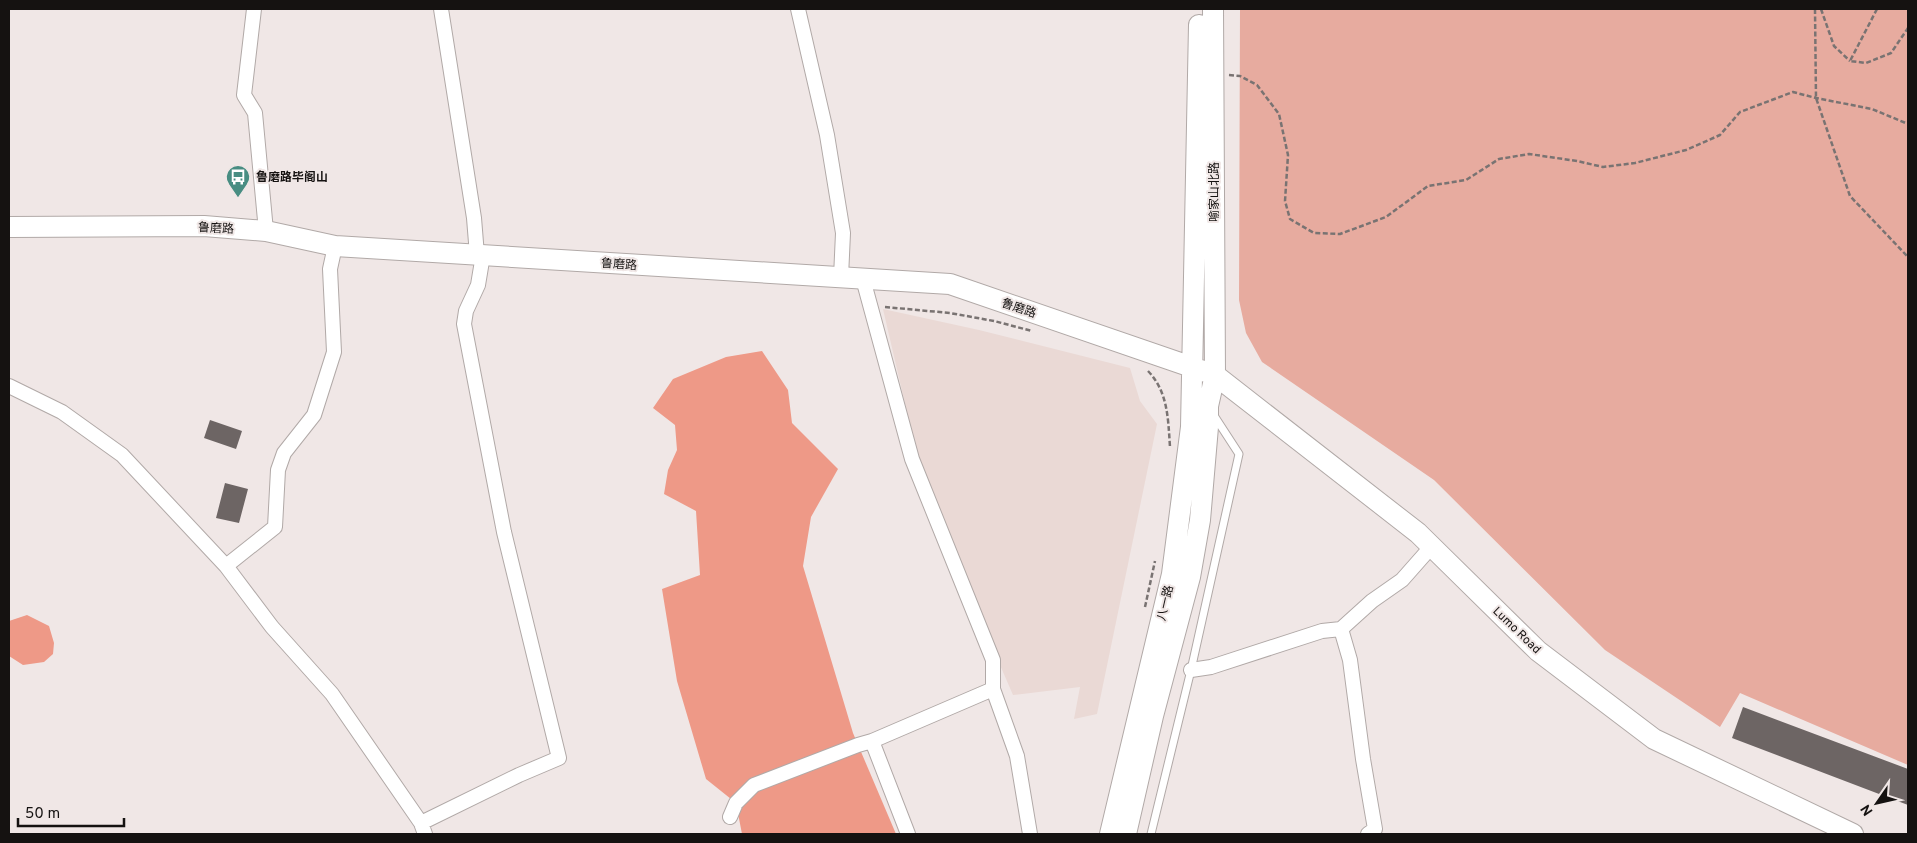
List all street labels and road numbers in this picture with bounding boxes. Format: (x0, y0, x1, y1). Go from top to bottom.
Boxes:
street label: 喻家山北路 (1207, 162, 1223, 222)
street label: 鲁磨路 (198, 220, 234, 238)
street label: 鲁磨路 (600, 256, 637, 274)
street label: 鲁磨路 (999, 296, 1038, 322)
street label: 八一路 (1154, 584, 1178, 623)
street label: Lumo Road (1489, 604, 1544, 658)

